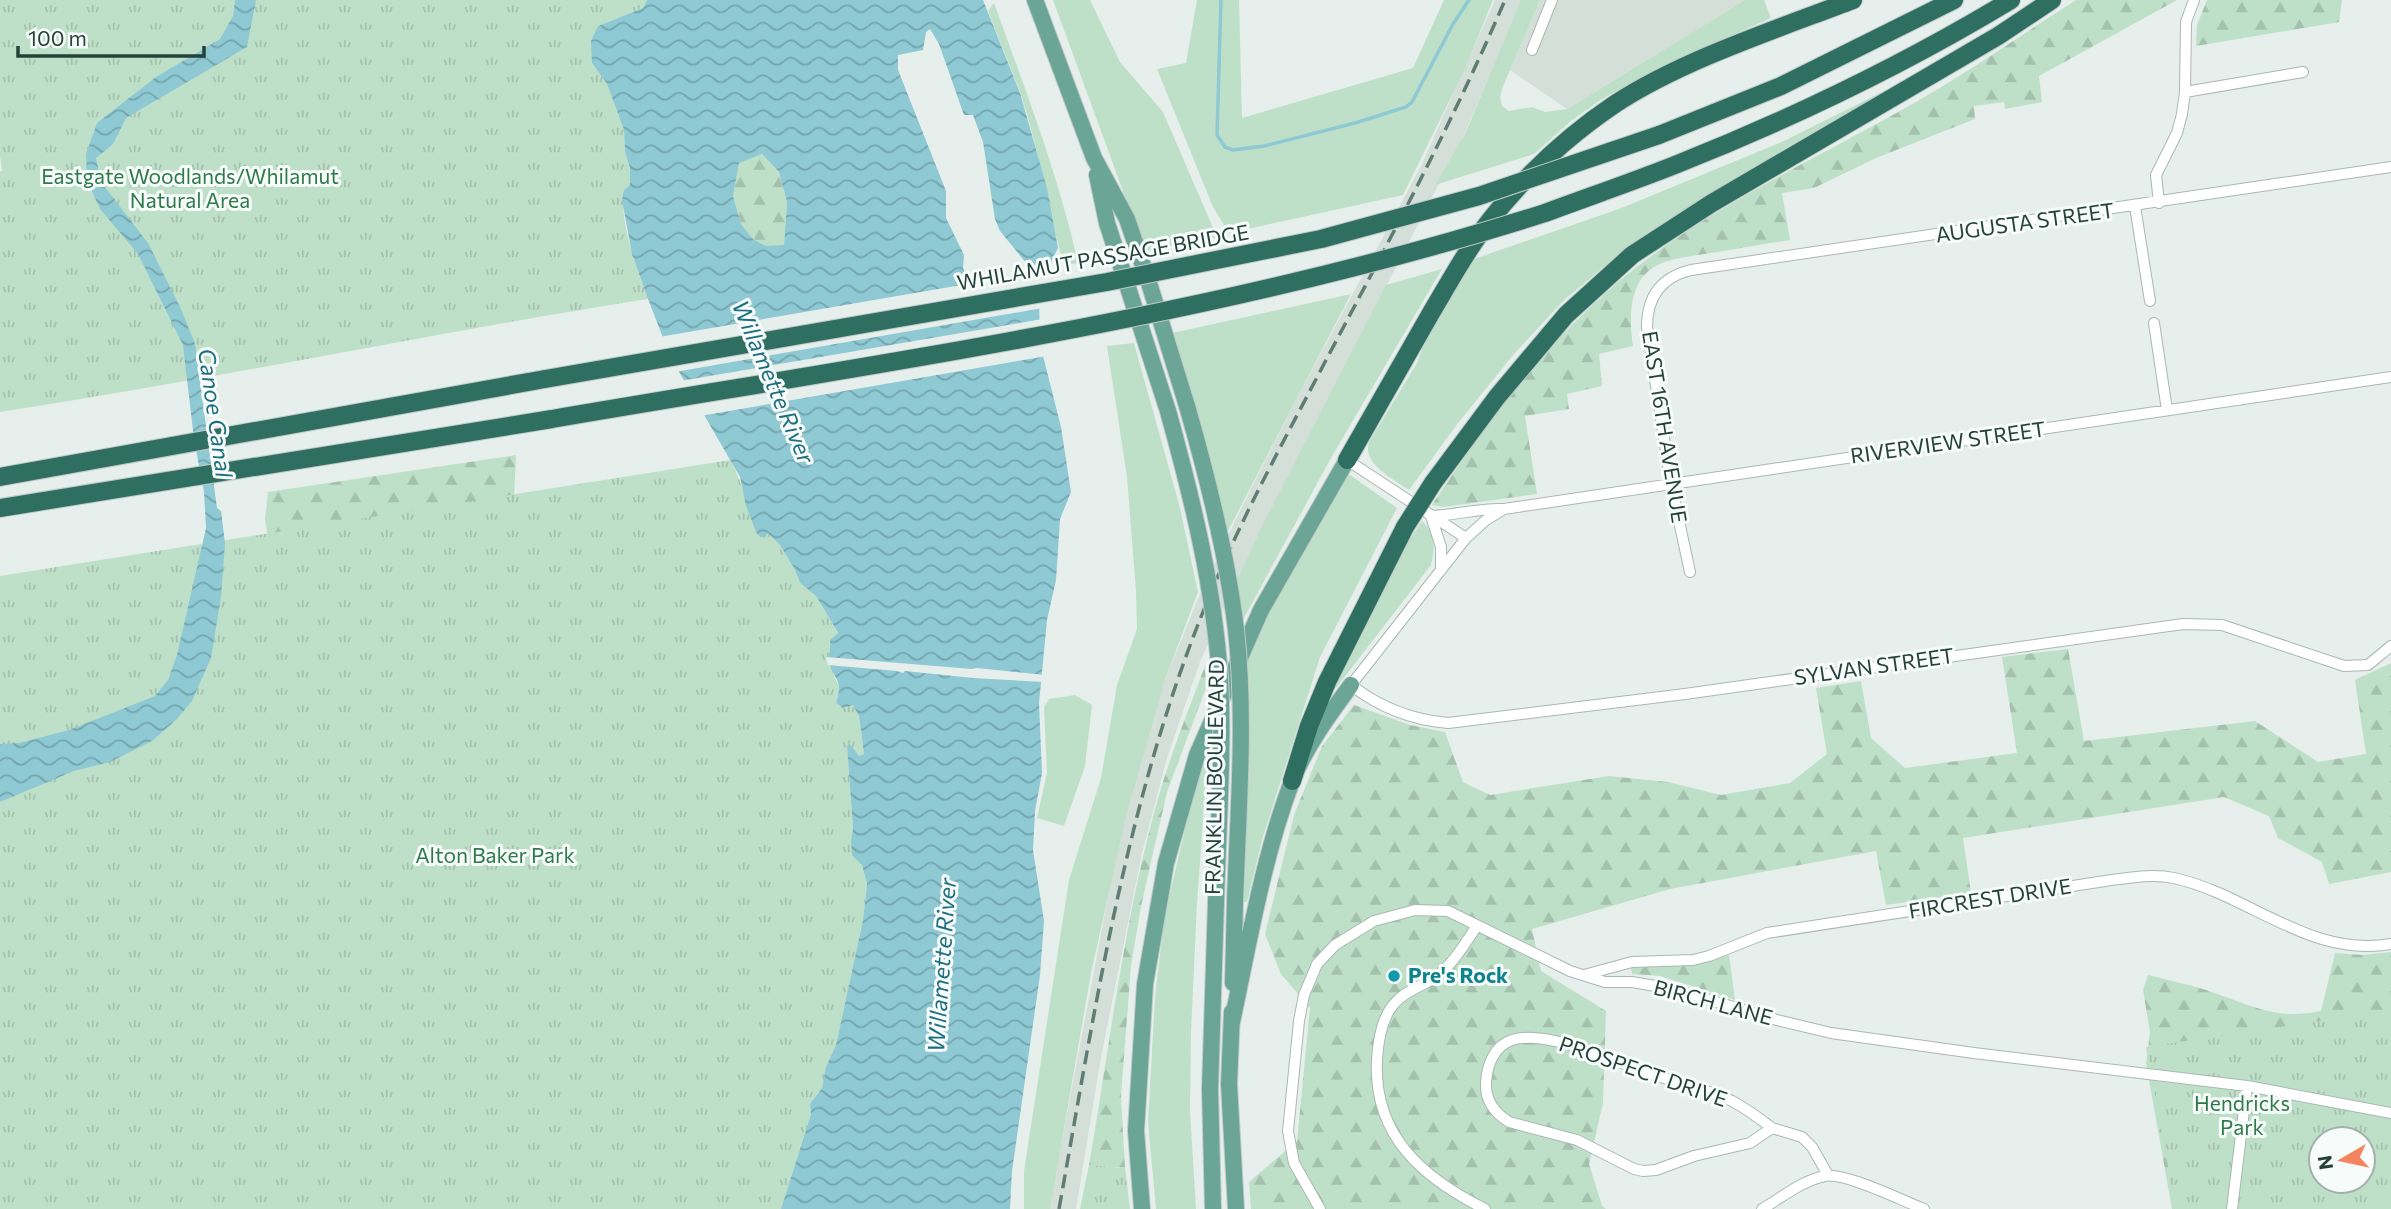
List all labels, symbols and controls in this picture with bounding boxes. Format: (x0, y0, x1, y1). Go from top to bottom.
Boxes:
scale bar (18, 14, 203, 58)
text: 100 m (28, 25, 87, 50)
park label: Eastgate Woodlands/Whilamut Natural Area (41, 163, 339, 212)
street label: AUGUSTA STREET (1934, 197, 2116, 246)
street label: WHILAMUT PASSAGE BRIDGE (955, 219, 1251, 295)
water label: Willamette River (727, 296, 821, 468)
street label: EAST 16TH AVENUE (1638, 329, 1693, 525)
water label: Canoe Canal (193, 347, 239, 480)
street label: RIVERVIEW STREET (1849, 415, 2047, 468)
street label: SYLVAN STREET (1792, 642, 1955, 689)
street label: FRANKLIN BOULEVARD (1199, 659, 1228, 895)
park label: Alton Baker Park (415, 842, 575, 867)
street label: FIRCREST DRIVE (1907, 872, 2073, 923)
water label: Willamette River (921, 876, 961, 1053)
place label: Pre's Rock (1408, 962, 1508, 987)
marker: Pre's Rock (1386, 968, 1402, 984)
street label: BIRCH LANE (1651, 974, 1776, 1029)
street label: PROSPECT DRIVE (1556, 1030, 1731, 1111)
park label: Hendricks Park (2194, 1090, 2290, 1139)
north arrow (2307, 1125, 2377, 1195)
text: N (2312, 1154, 2337, 1172)

